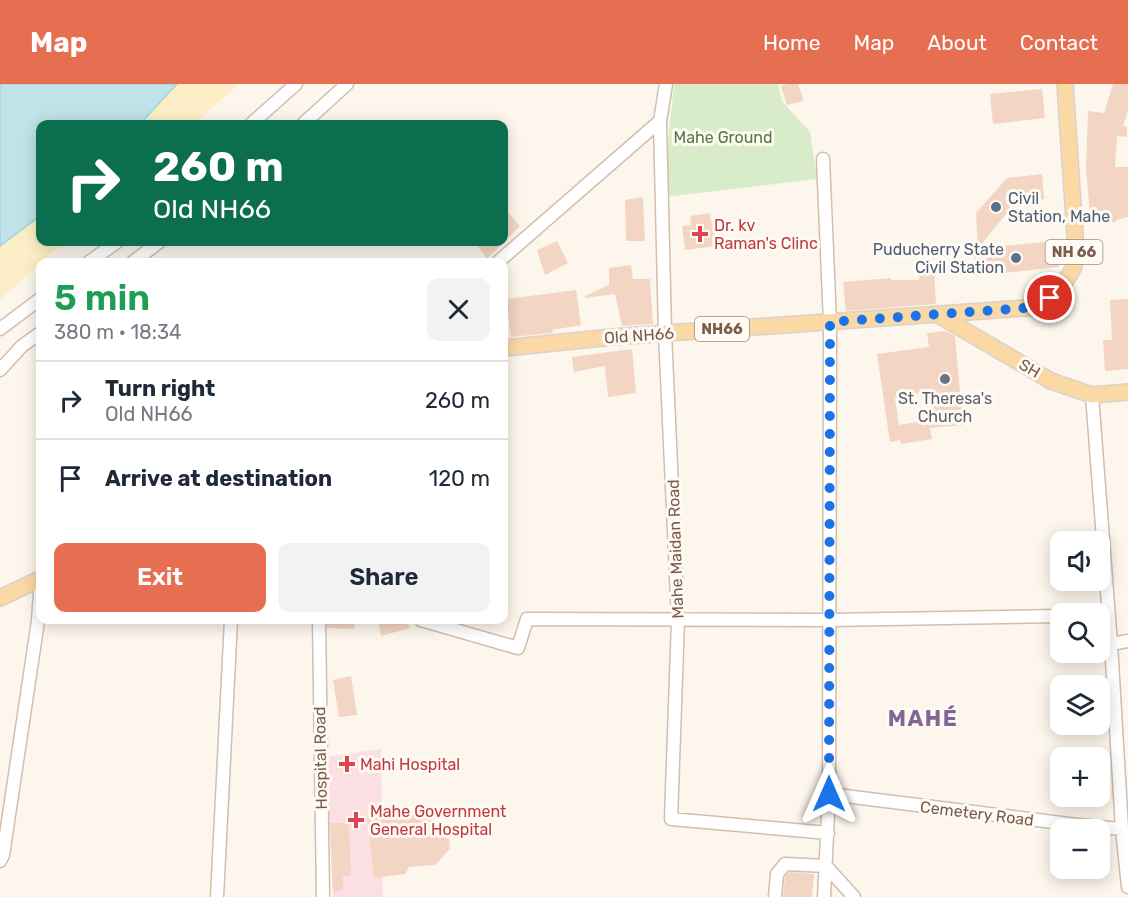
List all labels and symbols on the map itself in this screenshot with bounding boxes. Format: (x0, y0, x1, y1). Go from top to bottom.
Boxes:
park label: Mahe Ground (673, 128, 773, 147)
place label: Civil Station, Mahe (1008, 189, 1110, 226)
marker: Civil Station, Mahe (989, 200, 1003, 214)
place label: Dr. kv Raman's Clinc (714, 216, 818, 253)
marker: Dr. kv Raman's Clinc (691, 225, 709, 243)
place label: Puducherry State Civil Station (873, 240, 1004, 277)
road number: NH 66 (1046, 240, 1102, 264)
marker: Puducherry State Civil Station (1009, 251, 1023, 265)
pin (1024, 272, 1075, 323)
road number: NH66 (695, 317, 749, 341)
street label: Old NH66 (603, 324, 675, 347)
street label: SH (1016, 355, 1044, 382)
marker: St. Theresa's Church (938, 372, 952, 386)
place label: St. Theresa's Church (898, 389, 992, 426)
street label: Mahe Maidan Road (664, 479, 687, 619)
district label: MAHÉ (888, 705, 958, 732)
street label: Hospital Road (310, 706, 331, 810)
marker: Mahi Hospital (338, 755, 356, 773)
place label: Mahi Hospital (360, 755, 460, 774)
position arrow (797, 762, 861, 826)
street label: Cemetery Road (919, 797, 1035, 830)
place label: Mahe Government General Hospital (370, 802, 506, 839)
marker: Mahe Government General Hospital (347, 811, 365, 829)

